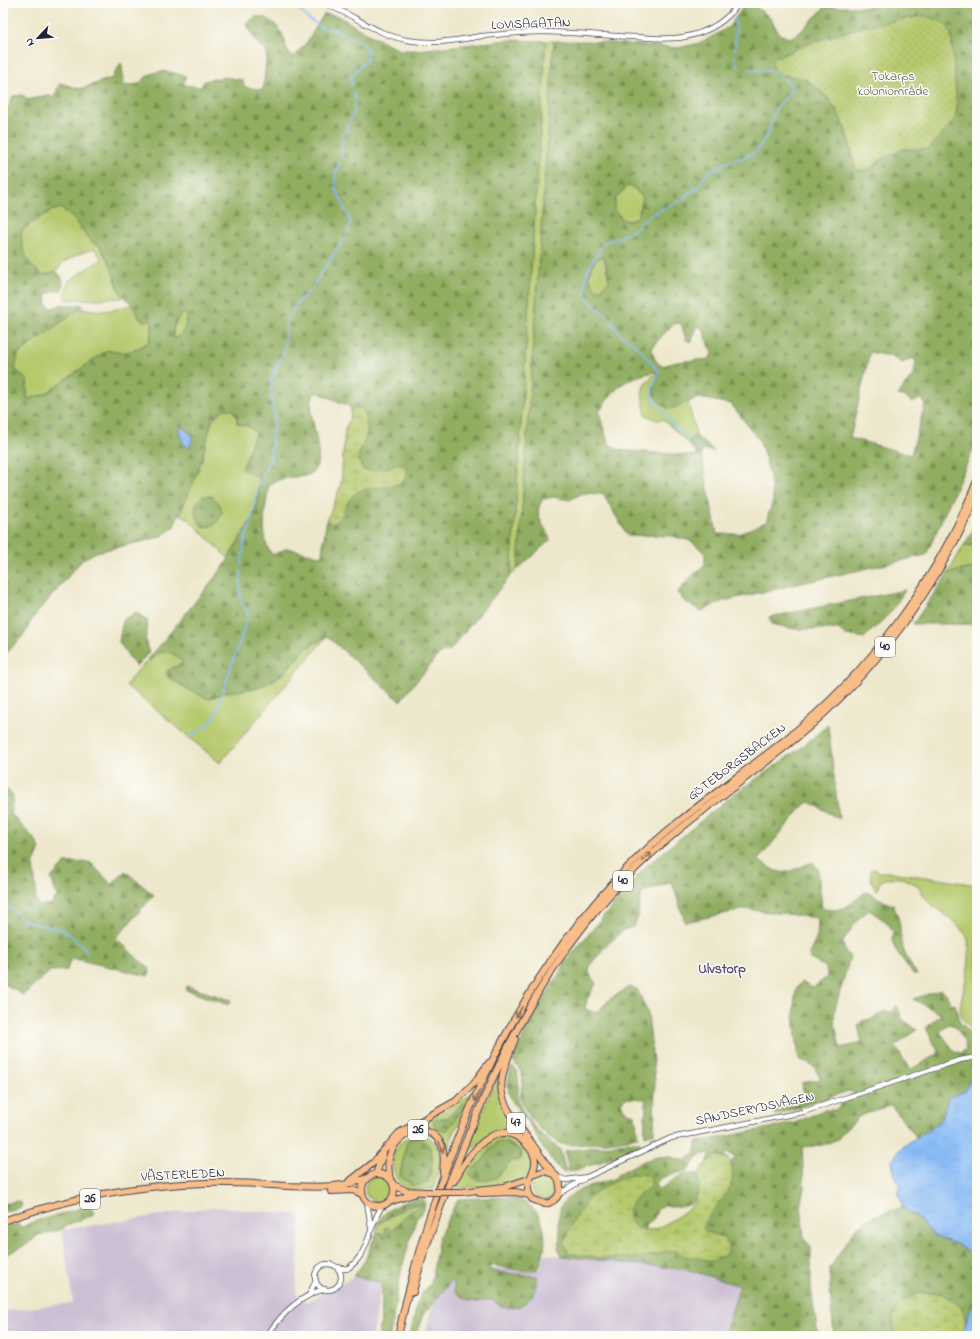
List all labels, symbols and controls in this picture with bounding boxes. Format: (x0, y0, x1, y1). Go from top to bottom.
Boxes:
street label: LOVISAGATAN (491, 13, 571, 35)
north arrow (18, 18, 58, 58)
text: N (21, 35, 39, 49)
park label: Tokarps koloniområde (858, 67, 929, 101)
road number: 40 (875, 637, 895, 657)
street label: GÖTEBORGSBACKEN (684, 719, 790, 805)
one-way arrow (642, 852, 652, 862)
road number: 40 (613, 871, 633, 891)
district label: Ulvstorp (698, 959, 746, 980)
one-way arrow (514, 1006, 522, 1018)
street label: SANDSERYDSVÄGEN (694, 1087, 816, 1131)
one-way arrow (472, 1090, 480, 1102)
road number: 47 (507, 1113, 525, 1133)
road number: 26 (408, 1120, 428, 1140)
one-way arrow (438, 1141, 446, 1153)
street label: VÄSTERLEDEN (140, 1163, 225, 1187)
road number: 26 (80, 1189, 100, 1209)

